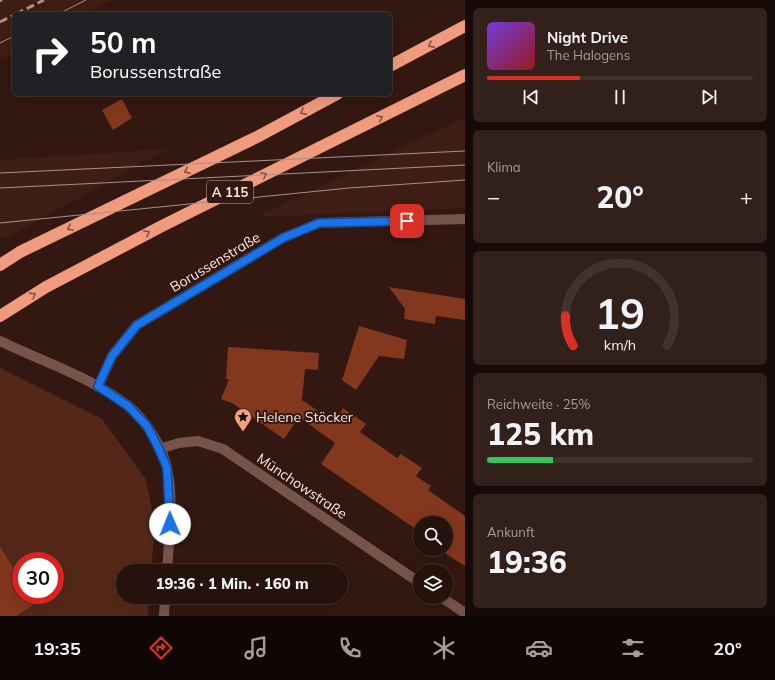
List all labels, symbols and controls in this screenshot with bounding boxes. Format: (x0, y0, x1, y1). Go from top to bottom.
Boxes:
text: 50 m (90, 25, 156, 60)
icon: right (24, 28, 76, 80)
text: Night Drive (547, 28, 628, 47)
one-way arrow (427, 40, 435, 47)
text: The Halogens (547, 47, 630, 63)
text: Borussenstraße (90, 60, 221, 83)
icon: previous (520, 86, 542, 108)
icon: pause (609, 86, 631, 108)
icon: next (698, 86, 720, 108)
one-way arrow (300, 108, 307, 115)
one-way arrow (376, 115, 383, 122)
text: Klima (487, 159, 521, 175)
one-way arrow (183, 166, 191, 174)
one-way arrow (259, 172, 267, 180)
text: 20° (596, 178, 644, 216)
road number: A 115 (207, 181, 253, 203)
text: − (487, 183, 500, 211)
text: + (740, 183, 753, 211)
pin (390, 204, 424, 238)
icon: arrive (396, 210, 418, 232)
one-way arrow (67, 223, 74, 231)
street label: Borussenstraße (167, 228, 263, 296)
one-way arrow (143, 231, 151, 238)
text: 19 (595, 287, 645, 339)
one-way arrow (29, 292, 36, 300)
text: km/h (604, 336, 636, 354)
text: Reichweite · 25% (487, 396, 591, 412)
place icon: Helene Stöcker (233, 407, 253, 432)
place label: Helene Stöcker (256, 408, 354, 426)
text: 125 km (487, 415, 594, 453)
street label: Münchowstraße (253, 449, 351, 523)
position arrow (149, 503, 191, 545)
map controls (413, 516, 453, 604)
button: search (413, 516, 453, 556)
text: Ankunft (487, 524, 535, 540)
text: 19:36 (487, 543, 567, 581)
speed limit sign: 30 (12, 552, 64, 604)
button: layers (413, 564, 453, 604)
text: 19:36 · 1 Min. · 160 m (155, 574, 309, 593)
icon: directions (147, 634, 175, 662)
icon: music (242, 634, 270, 662)
icon: phone (336, 634, 364, 662)
icon: climate (430, 634, 458, 662)
icon: car (525, 634, 553, 662)
icon: filters (619, 634, 647, 662)
text: 19:35 (33, 637, 81, 660)
text: 20° (713, 637, 742, 660)

